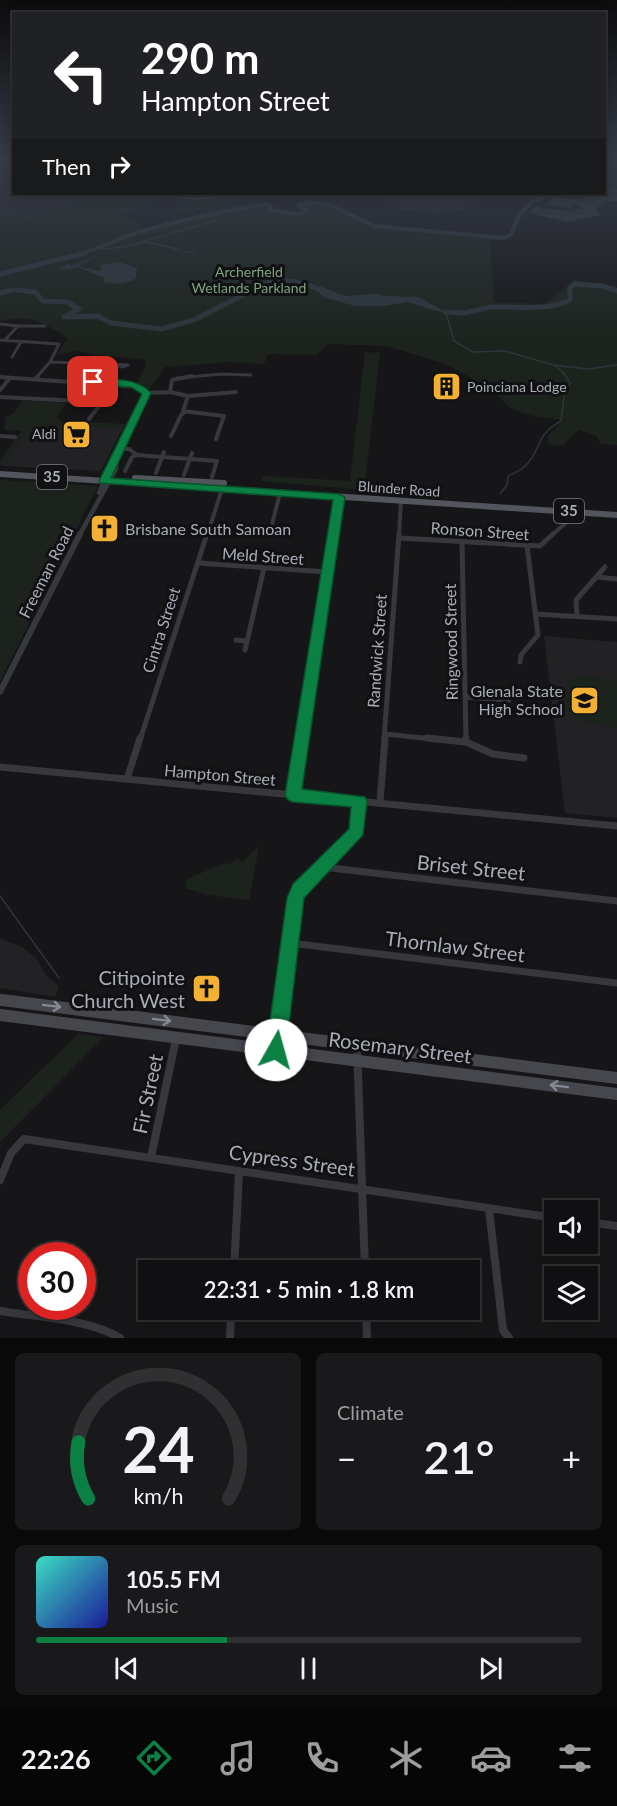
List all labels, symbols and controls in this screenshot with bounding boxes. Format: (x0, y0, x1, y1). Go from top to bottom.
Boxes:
text: 290 m (141, 33, 259, 83)
icon: left (42, 36, 120, 114)
text: Hampton Street (141, 84, 330, 117)
icon: right (103, 150, 136, 183)
text: Then (42, 153, 91, 180)
park label: Archerfield Wetlands Parkland (192, 263, 306, 296)
pin (67, 356, 118, 407)
icon: arrive (76, 365, 109, 398)
building icon: Poinciana Lodge (430, 371, 462, 403)
place label: Poinciana Lodge (467, 378, 567, 395)
supermarket icon: Aldi (61, 418, 93, 450)
place label: Aldi (32, 425, 56, 442)
road number: 35 (37, 465, 67, 489)
street label: Blunder Road (357, 477, 441, 500)
road number: 35 (554, 499, 584, 523)
church icon: Brisbane South Samoan (88, 513, 120, 545)
street label: Ronson Street (430, 518, 530, 543)
place label: Brisbane South Samoan (125, 519, 291, 538)
street label: Freeman Road (14, 523, 77, 621)
street label: Meld Street (221, 543, 305, 568)
street label: Ringwood Street (440, 583, 461, 701)
street label: Cintra Street (138, 584, 183, 675)
street label: Randwick Street (363, 593, 390, 709)
place label: Glenala State High School (470, 681, 563, 718)
school or university icon: Glenala State High School (568, 684, 600, 716)
street label: Hampton Street (163, 760, 277, 789)
street label: Briset Street (416, 849, 527, 885)
street label: Thornlaw Street (384, 926, 526, 966)
place label: Citipointe Church West (71, 965, 185, 1012)
church icon: Citipointe Church West (190, 973, 222, 1005)
one-way arrow (41, 1001, 61, 1012)
one-way arrow (151, 1015, 171, 1026)
position arrow (244, 1018, 308, 1082)
street label: Rosemary Street (327, 1026, 473, 1068)
street label: Fir Street (127, 1052, 167, 1136)
one-way arrow (550, 1081, 569, 1092)
street label: Cypress Street (228, 1139, 357, 1181)
map controls (544, 1200, 598, 1320)
button: sound (544, 1200, 598, 1254)
speed limit sign: 30 (18, 1242, 96, 1320)
button: layers (544, 1266, 598, 1320)
text: 22:31 · 5 min · 1.8 km (204, 1276, 414, 1303)
text: Climate (337, 1400, 404, 1424)
text: 24 (122, 1411, 194, 1486)
text: 21° (424, 1430, 494, 1484)
text: − (337, 1438, 356, 1478)
text: + (562, 1438, 581, 1478)
text: km/h (133, 1483, 183, 1509)
text: 105.5 FM (126, 1566, 221, 1593)
text: Music (126, 1593, 179, 1617)
icon: previous (110, 1652, 143, 1685)
icon: pause (292, 1652, 325, 1685)
icon: next (474, 1652, 507, 1685)
icon: directions (133, 1737, 175, 1779)
icon: music (217, 1737, 259, 1779)
icon: phone (301, 1737, 343, 1779)
icon: climate (385, 1737, 427, 1779)
icon: car (470, 1737, 512, 1779)
icon: filters (554, 1737, 596, 1779)
text: 22:26 (21, 1742, 91, 1775)

